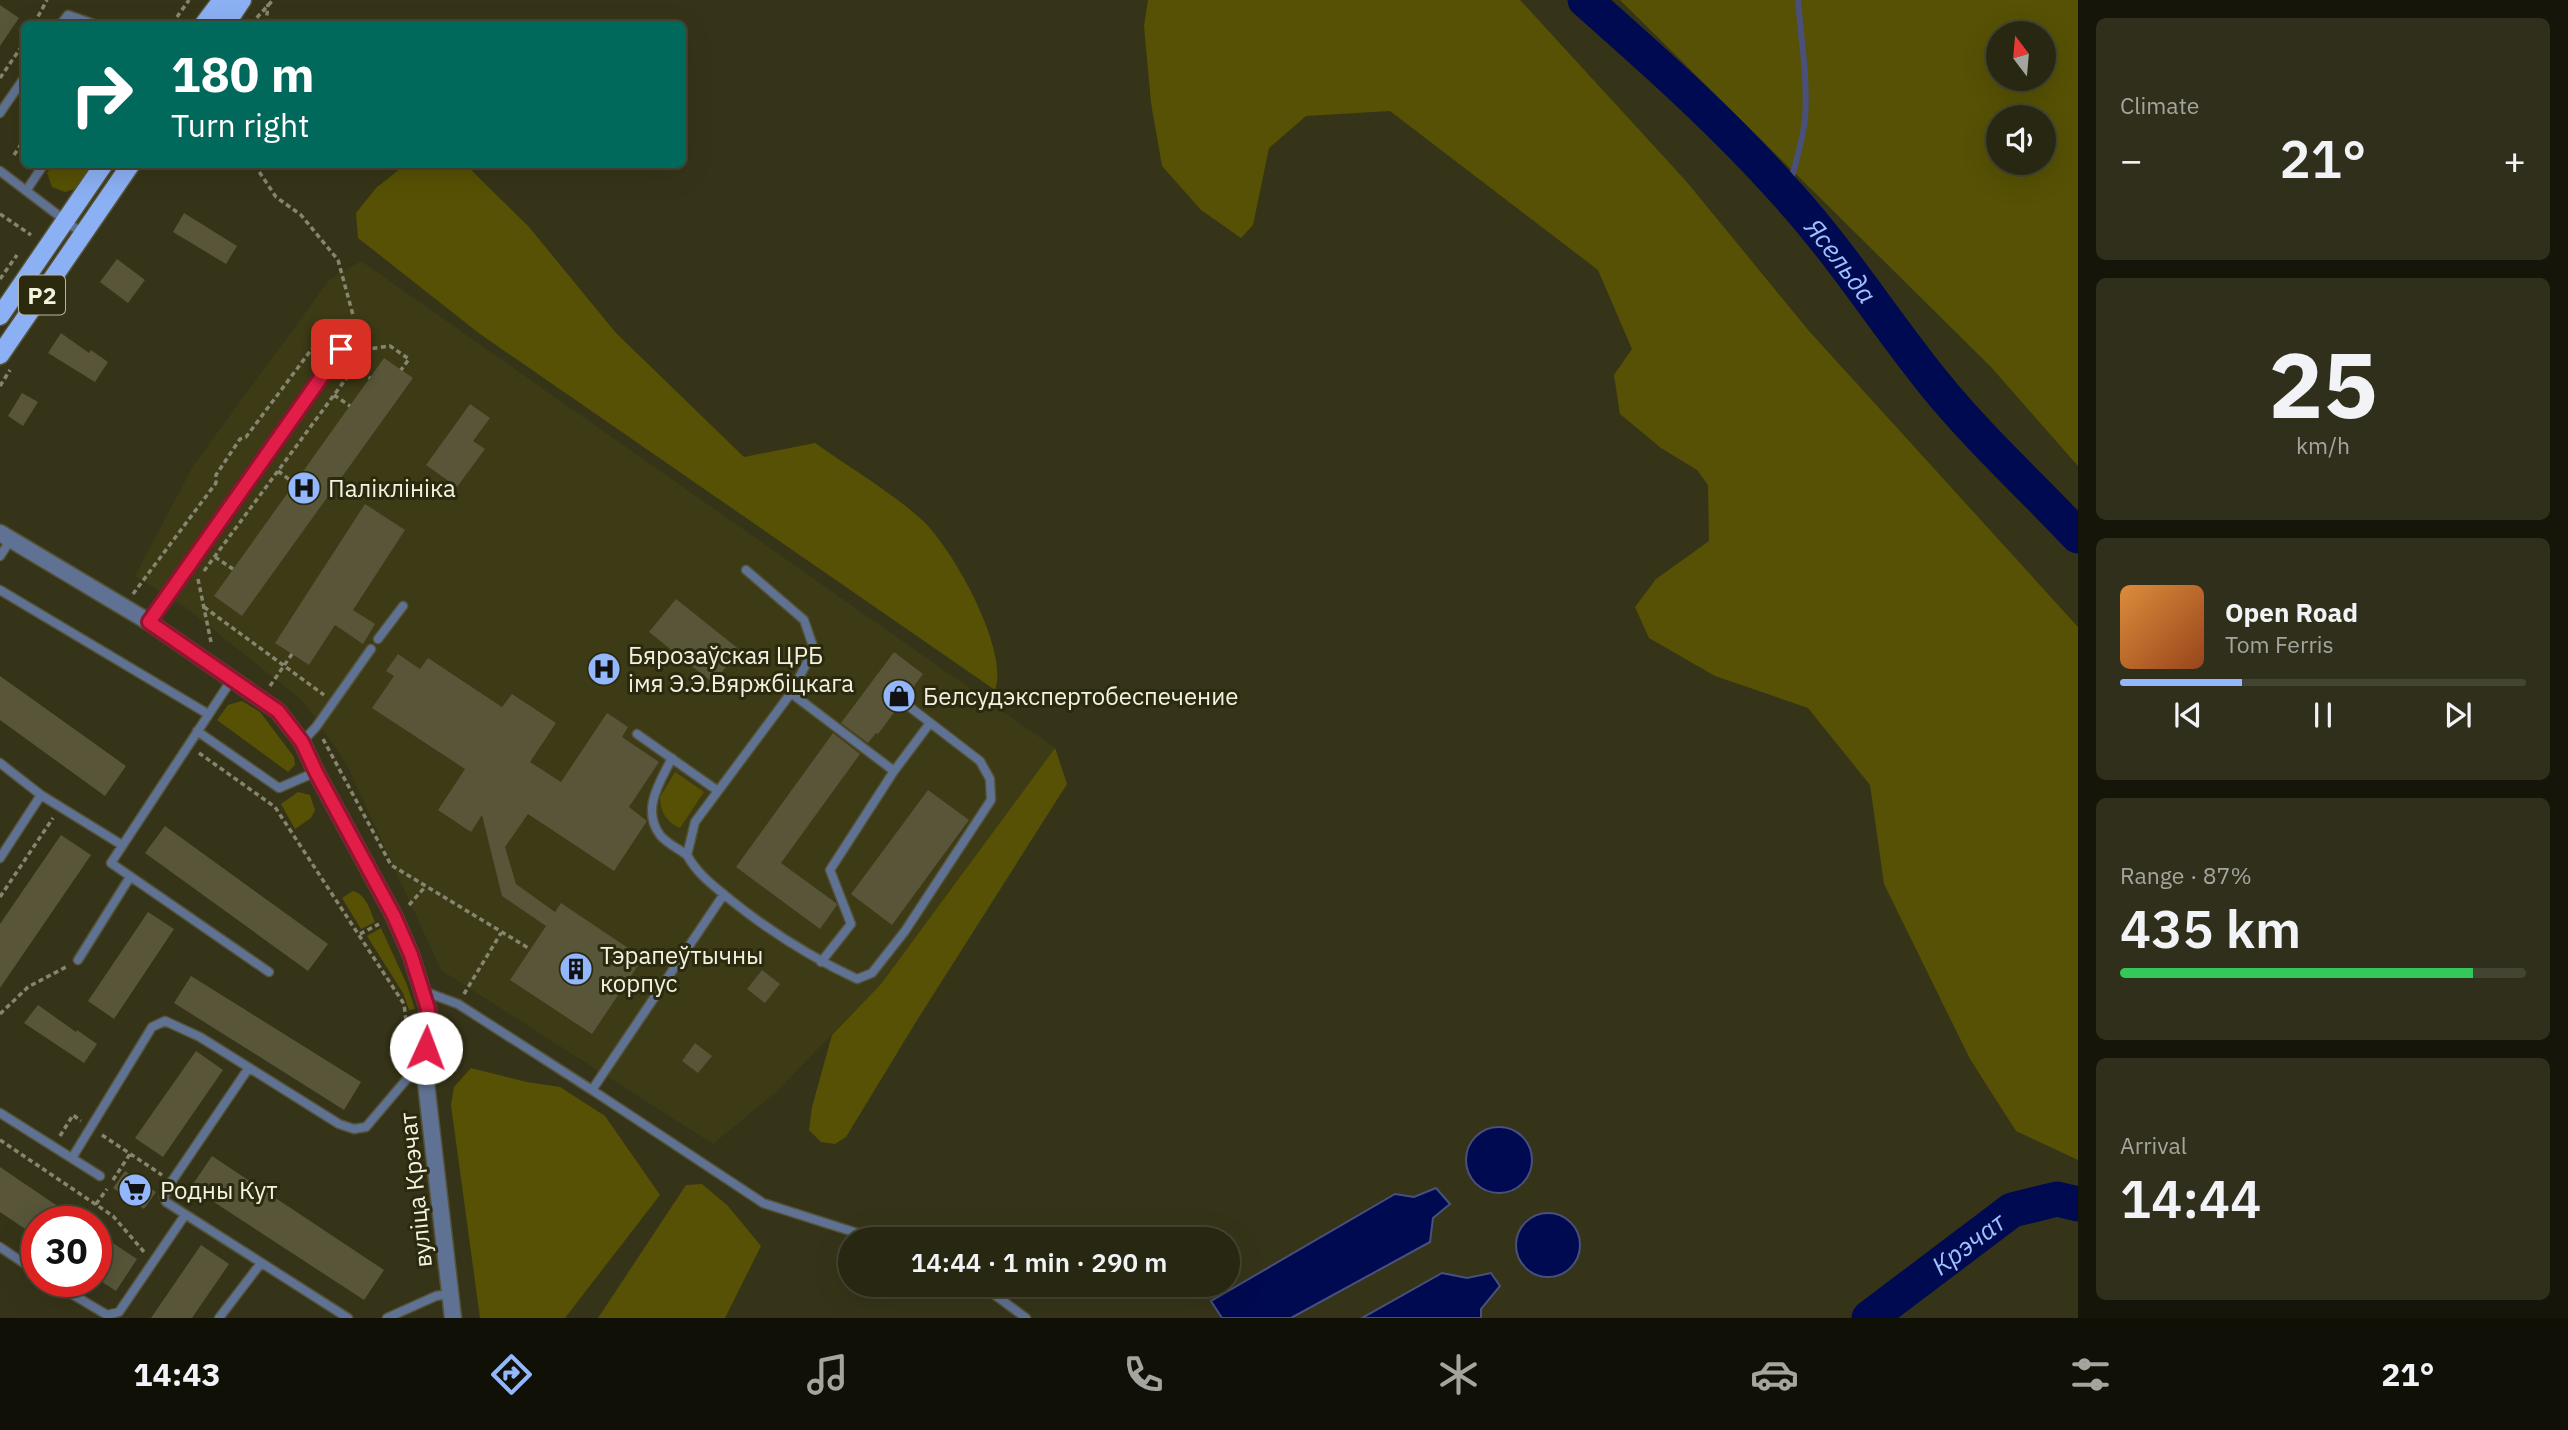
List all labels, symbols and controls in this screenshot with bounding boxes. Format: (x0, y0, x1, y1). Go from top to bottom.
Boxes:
north arrow (1986, 21, 2056, 91)
map controls (1986, 21, 2056, 175)
text: 180 m (171, 42, 315, 105)
icon: right (56, 49, 147, 140)
text: Climate (2120, 90, 2199, 120)
text: Turn right (171, 104, 309, 146)
button: sound (1986, 105, 2056, 175)
text: 21° (2280, 125, 2366, 192)
text: − (2120, 135, 2143, 184)
text: + (2503, 135, 2526, 184)
water label: Ясельда (1797, 210, 1885, 310)
road number: Р2 (19, 276, 65, 314)
pin (311, 319, 371, 379)
text: 25 (2268, 325, 2378, 443)
icon: arrive (322, 330, 360, 368)
text: km/h (2296, 430, 2350, 460)
hospital icon: Паліклініка (285, 469, 323, 507)
place label: Паліклініка (328, 472, 456, 504)
text: Open Road (2225, 595, 2358, 629)
text: Tom Ferris (2225, 629, 2334, 659)
place label: Бярозаўская ЦРБ імя Э.Э.Вяржбіцкага (628, 639, 854, 699)
hospital icon: Бярозаўская ЦРБ імя Э.Э.Вяржбіцкага (585, 650, 623, 688)
shop icon: Белсудэкспертобеспечение (880, 677, 918, 715)
place label: Белсудэкспертобеспечение (923, 680, 1239, 712)
icon: previous (2169, 696, 2207, 734)
icon: pause (2304, 696, 2342, 734)
icon: next (2439, 696, 2477, 734)
text: Range · 87% (2120, 860, 2252, 890)
text: 435 km (2120, 895, 2301, 962)
place label: Тэрапеўтычны корпус (600, 939, 763, 999)
building icon: Тэрапеўтычны корпус (557, 950, 595, 988)
position arrow (389, 1011, 463, 1085)
street label: вуліца Крэчат (391, 1111, 439, 1269)
text: Arrival (2120, 1130, 2187, 1160)
text: 14:44 (2120, 1165, 2261, 1232)
supermarket icon: Родны Кут (116, 1171, 154, 1209)
place label: Родны Кут (160, 1174, 278, 1206)
water label: Крэчат (1924, 1204, 2013, 1282)
speed limit sign: 30 (21, 1206, 112, 1297)
text: 14:44 · 1 min · 290 m (911, 1245, 1167, 1279)
icon: directions (487, 1350, 536, 1399)
icon: music (803, 1350, 852, 1399)
icon: phone (1119, 1350, 1168, 1399)
icon: climate (1434, 1350, 1483, 1399)
icon: car (1750, 1350, 1799, 1399)
icon: filters (2066, 1350, 2115, 1399)
text: 14:43 (133, 1353, 221, 1395)
text: 21° (2381, 1353, 2435, 1395)

